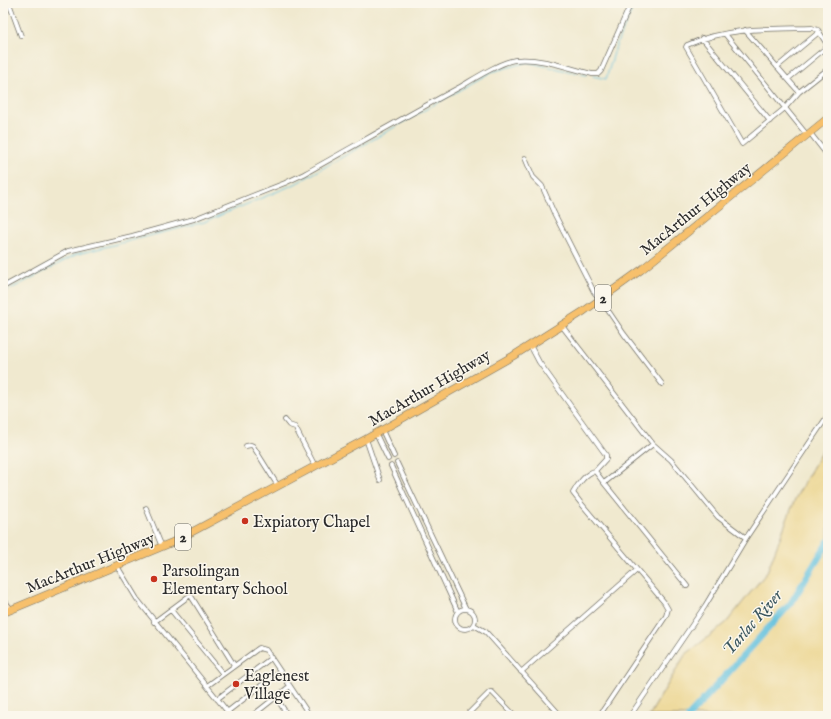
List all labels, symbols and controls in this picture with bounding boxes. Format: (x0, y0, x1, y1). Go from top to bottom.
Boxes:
street label: MacArthur Highway (637, 159, 756, 260)
road number: 2 (595, 285, 611, 311)
street label: MacArthur Highway (366, 346, 495, 432)
place label: Expiatory Chapel (253, 513, 371, 533)
marker: Expiatory Chapel (240, 516, 250, 526)
road number: 2 (175, 524, 191, 550)
street label: MacArthur Highway (23, 529, 158, 599)
place label: Parsolingan Elementary School (162, 562, 288, 600)
marker: Parsolingan Elementary School (149, 574, 159, 584)
water label: Tarlac River (719, 585, 788, 660)
place label: Eaglenest Village (243, 667, 310, 705)
marker: Eaglenest Village (231, 679, 241, 689)

